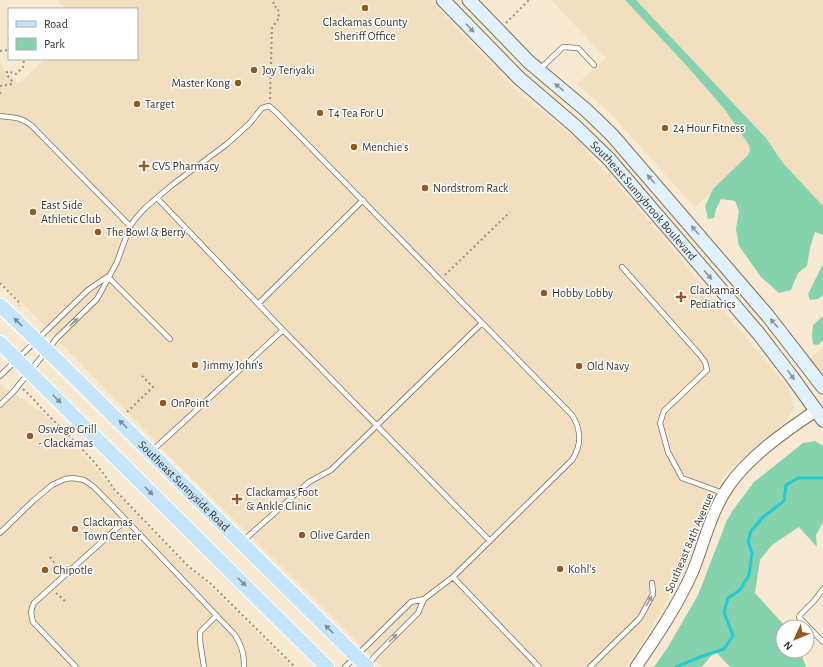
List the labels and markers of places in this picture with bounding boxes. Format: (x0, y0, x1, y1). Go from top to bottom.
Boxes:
marker: Clackamas County Sheriff Office (360, 3, 370, 13)
place label: Clackamas County Sheriff Office (323, 16, 407, 42)
place label: Joy Teriyaki (262, 64, 315, 77)
marker: Joy Teriyaki (249, 65, 259, 75)
place label: Master Kong (172, 77, 230, 89)
marker: Master Kong (233, 78, 243, 88)
place label: Target (145, 98, 175, 110)
marker: Target (132, 99, 142, 109)
place label: T4 Tea For U (328, 107, 384, 119)
marker: T4 Tea For U (315, 108, 325, 118)
place label: 24 Hour Fitness (673, 122, 744, 134)
marker: 24 Hour Fitness (660, 123, 670, 133)
place label: Menchie's (362, 141, 408, 153)
marker: Menchie's (349, 142, 359, 152)
place label: CVS Pharmacy (152, 160, 219, 173)
marker: CVS Pharmacy (139, 161, 149, 171)
place label: Nordstrom Rack (433, 182, 509, 194)
marker: Nordstrom Rack (420, 183, 430, 193)
place label: East Side Athletic Club (41, 199, 101, 225)
marker: East Side Athletic Club (28, 207, 38, 217)
place label: The Bowl & Berry (106, 226, 186, 239)
marker: The Bowl & Berry (93, 227, 103, 237)
place label: Clackamas Pediatrics (690, 284, 740, 310)
place label: Hobby Lobby (552, 287, 613, 300)
marker: Hobby Lobby (539, 288, 549, 298)
marker: Clackamas Pediatrics (675, 291, 687, 303)
place label: Jimmy John's (203, 359, 263, 372)
marker: Jimmy John's (190, 360, 200, 370)
place label: Old Navy (587, 360, 629, 373)
marker: Old Navy (574, 361, 584, 371)
place label: OnPoint (171, 397, 209, 409)
marker: OnPoint (158, 398, 168, 408)
place label: Oswego Grill - Clackamas (38, 423, 97, 449)
marker: Oswego Grill - Clackamas (25, 431, 35, 441)
place label: Clackamas Foot & Ankle Clinic (246, 486, 318, 512)
marker: Clackamas Foot & Ankle Clinic (231, 493, 243, 505)
place label: Clackamas Town Center (83, 516, 141, 542)
marker: Clackamas Town Center (70, 524, 80, 534)
place label: Olive Garden (310, 529, 370, 541)
marker: Olive Garden (297, 530, 307, 540)
place label: Kohl's (568, 563, 596, 575)
place label: Chipotle (53, 564, 93, 576)
marker: Kohl's (555, 564, 565, 574)
marker: Chipotle (40, 565, 50, 575)

